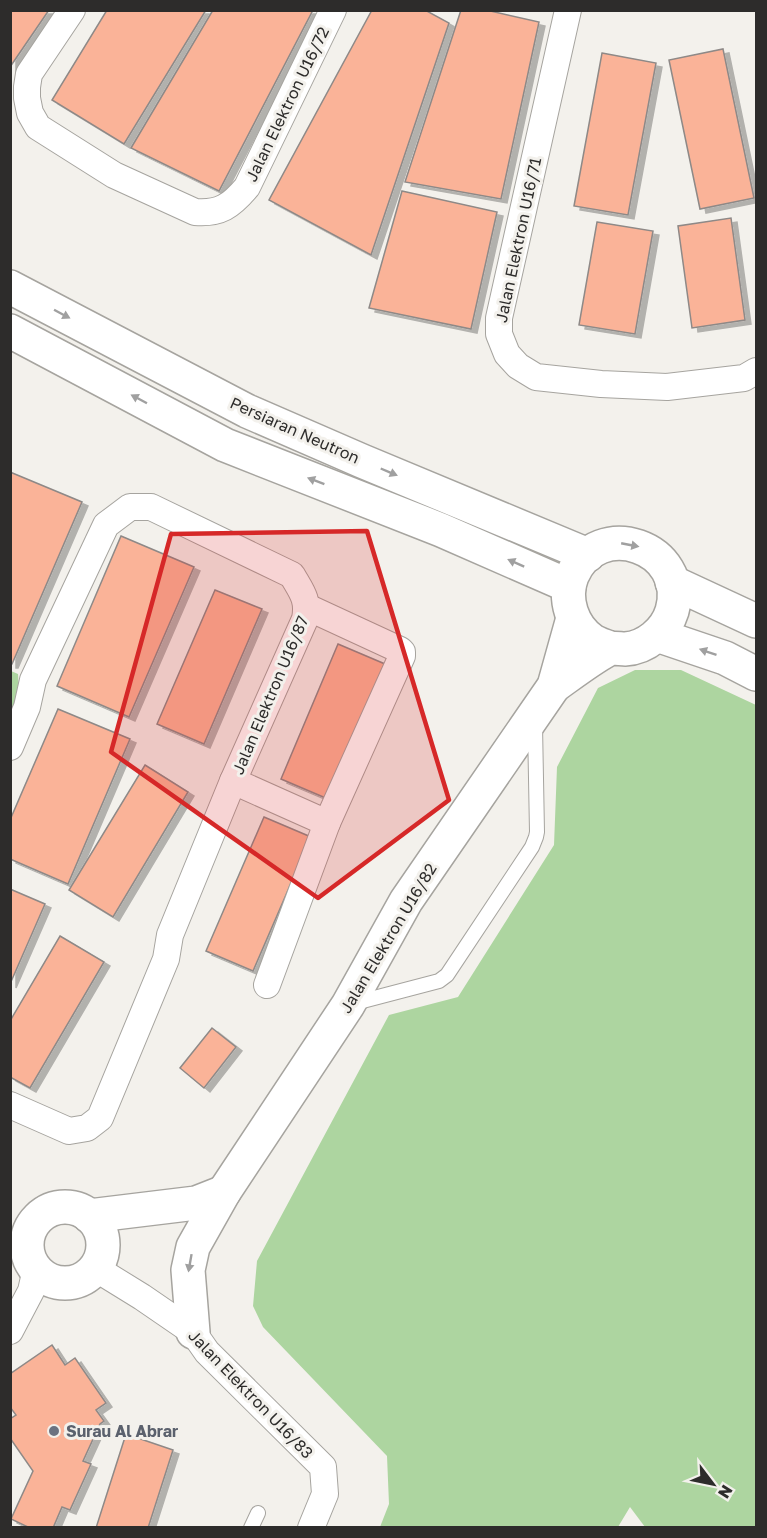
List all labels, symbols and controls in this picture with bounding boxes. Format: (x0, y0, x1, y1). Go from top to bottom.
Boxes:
street label: Jalan Elektron U16/72 (241, 23, 333, 185)
street label: Jalan Elektron U16/71 (491, 155, 545, 324)
one-way arrow (54, 309, 71, 319)
street label: Persiaran Neutron (227, 392, 363, 468)
one-way arrow (130, 394, 147, 404)
one-way arrow (380, 468, 398, 477)
one-way arrow (307, 475, 325, 485)
one-way arrow (621, 541, 640, 550)
one-way arrow (507, 558, 524, 567)
street label: Jalan Elektron U16/87 (228, 613, 312, 777)
one-way arrow (699, 647, 717, 657)
street label: Jalan Elektron U16/82 (335, 860, 441, 1016)
one-way arrow (185, 1254, 194, 1273)
street label: Jalan Elektron U16/83 (184, 1326, 318, 1462)
place label: Surau Al Abrar (66, 1421, 178, 1441)
marker: Surau Al Abrar (47, 1424, 61, 1438)
north arrow (683, 1454, 743, 1514)
text: N (714, 1481, 737, 1502)

